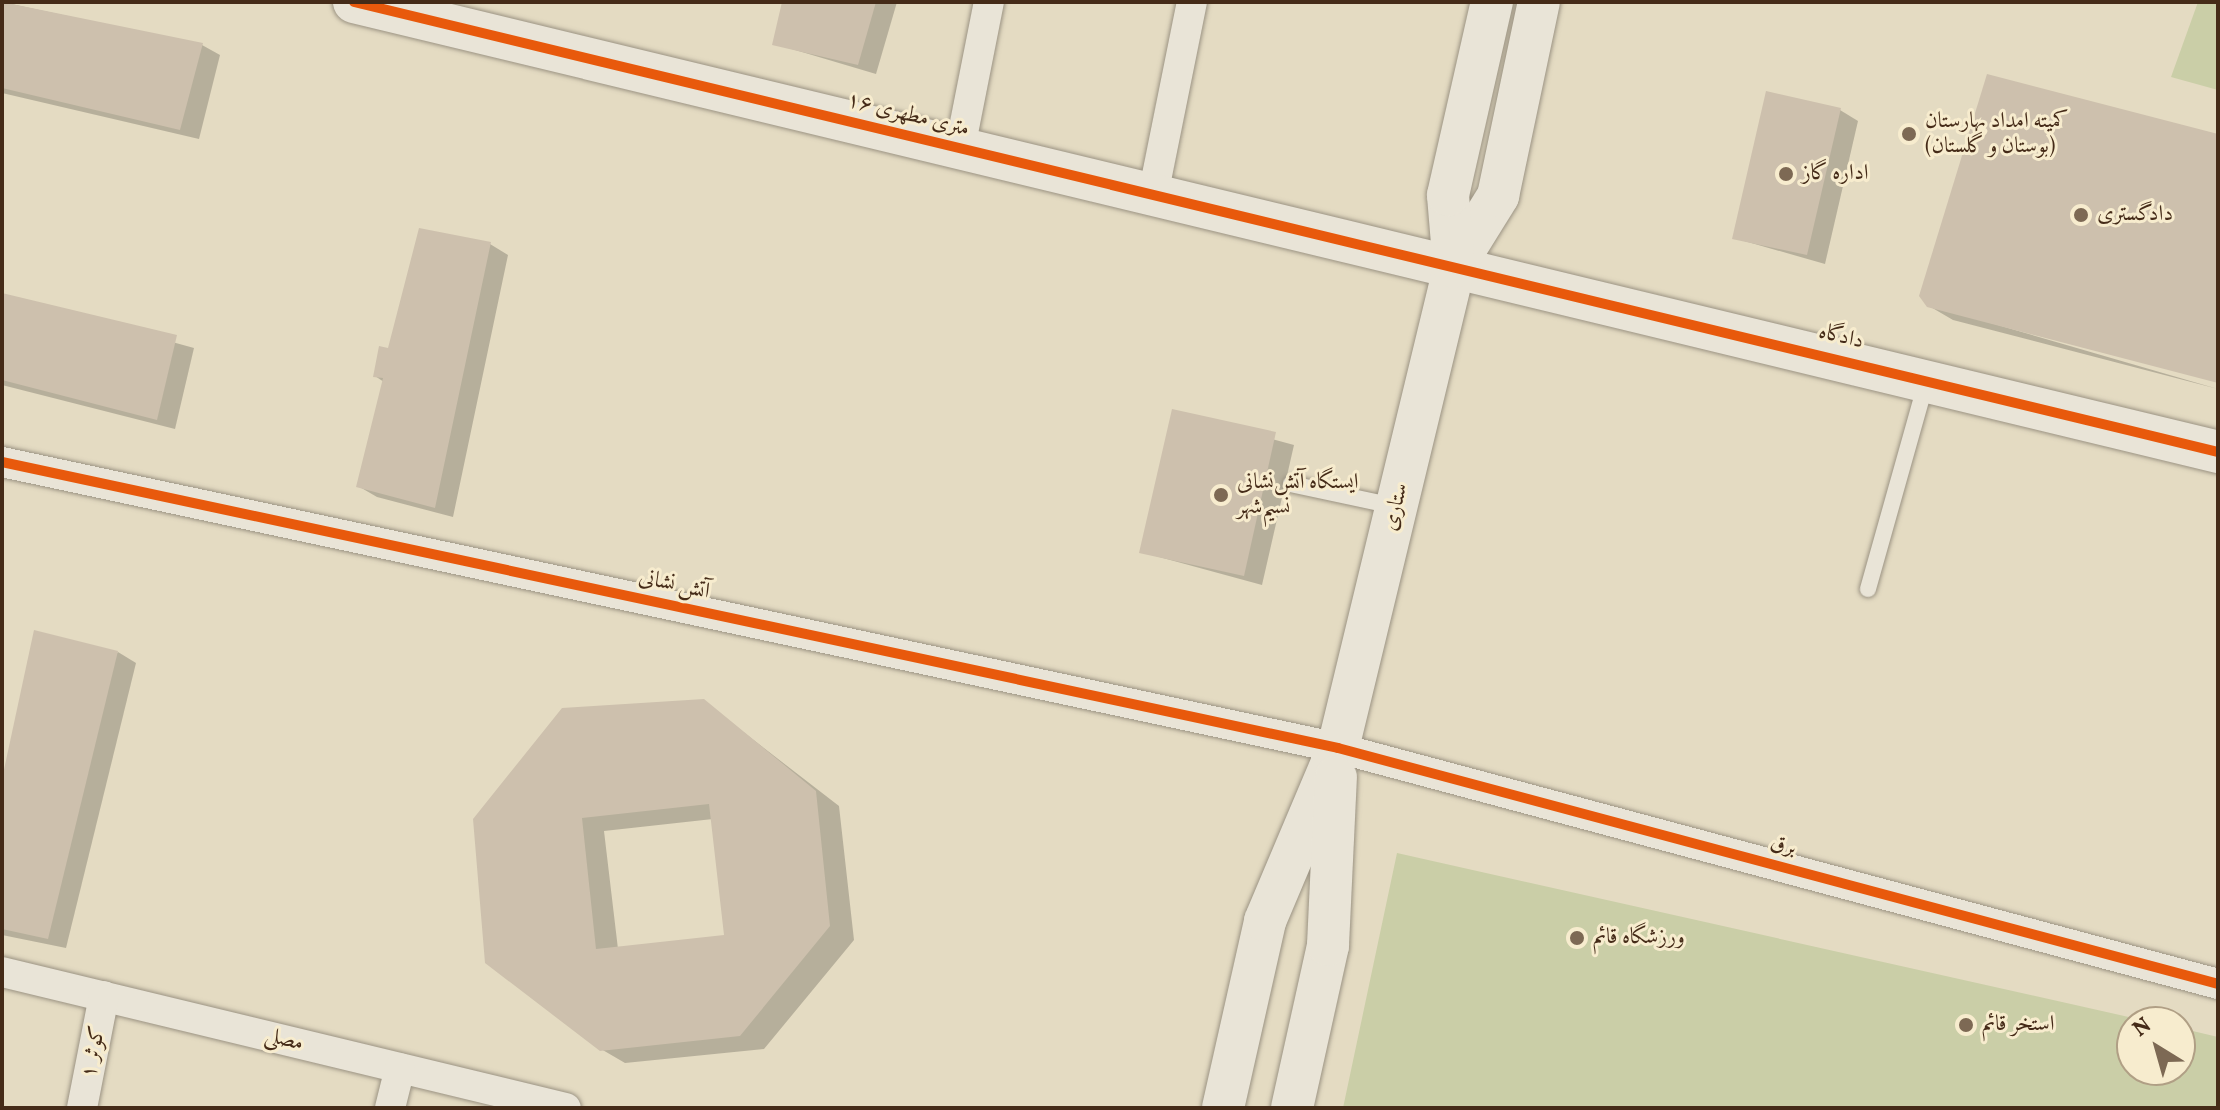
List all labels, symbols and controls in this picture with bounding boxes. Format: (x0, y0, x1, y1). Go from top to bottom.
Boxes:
street label: ۱۶ متری مطهری (844, 87, 972, 143)
place label: کمیته امداد بهارستان (بوستان و گلستان) (1925, 108, 2069, 160)
marker: کمیته امداد بهارستان (بوستان و گلستان) (1900, 125, 1918, 143)
place label: اداره گاز (1802, 161, 1869, 187)
marker: اداره گاز (1777, 165, 1795, 183)
place label: دادگستری (2097, 202, 2173, 228)
marker: دادگستری (2072, 206, 2090, 224)
street label: دادگاه (1816, 319, 1866, 355)
place label: ایستگاه آتش‌نشانی نسیم‌شهر (1237, 469, 1359, 520)
street label: ستاری (1377, 480, 1415, 534)
marker: ایستگاه آتش‌نشانی نسیم‌شهر (1212, 486, 1230, 504)
street label: آتش نشانی (636, 565, 712, 605)
street label: برق (1767, 830, 1799, 862)
place label: ورزشگاه قائم (1593, 925, 1685, 951)
marker: ورزشگاه قائم (1568, 929, 1586, 947)
north arrow (2116, 1006, 2196, 1086)
text: N (2127, 1011, 2158, 1045)
place label: استخر قائم (1982, 1012, 2055, 1038)
marker: استخر قائم (1957, 1016, 1975, 1034)
street label: مصلی (262, 1022, 306, 1058)
street label: کوثر ۱ (76, 1024, 112, 1080)

